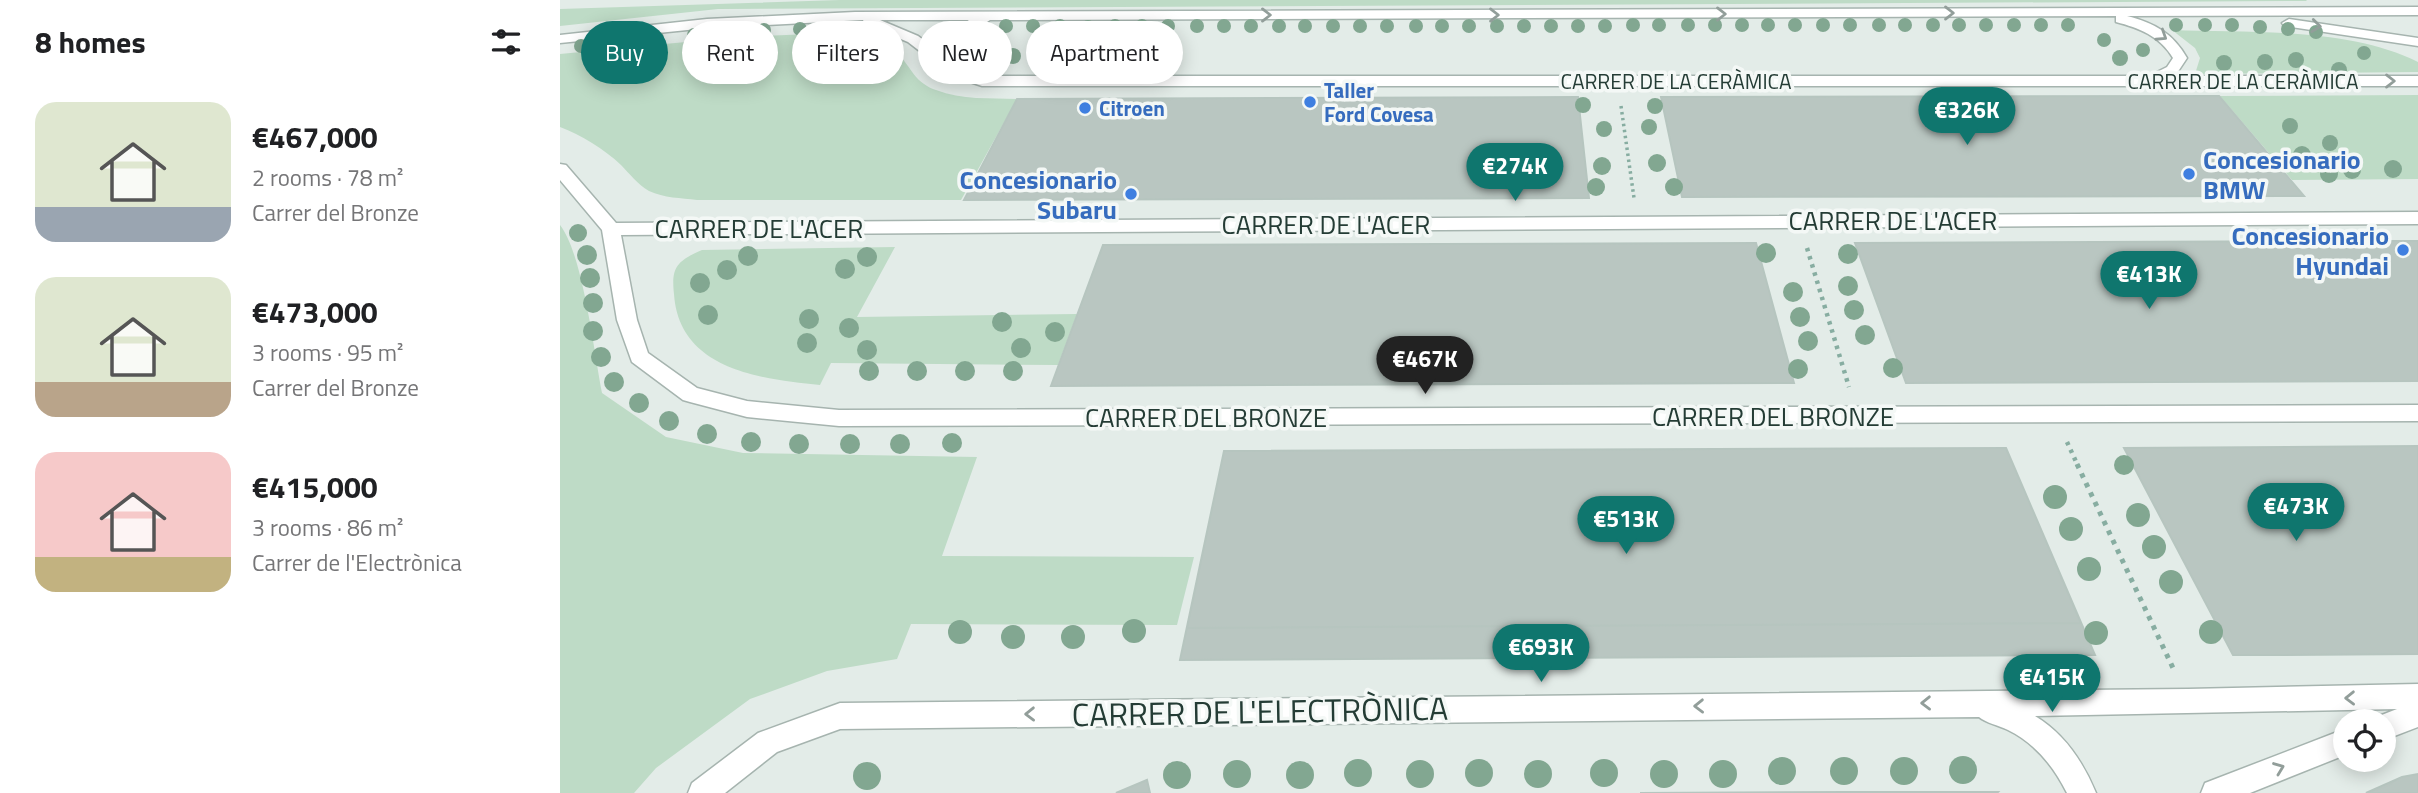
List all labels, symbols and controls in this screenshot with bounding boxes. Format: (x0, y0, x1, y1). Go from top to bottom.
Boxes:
one-way arrow (1944, 5, 1955, 21)
one-way arrow (1717, 6, 1727, 22)
one-way arrow (1262, 7, 1272, 23)
one-way arrow (1489, 7, 1500, 23)
text: 8 homes (35, 19, 146, 65)
one-way arrow (2310, 19, 2322, 34)
chip: Buy (581, 21, 668, 84)
chip: Rent (682, 21, 778, 84)
chip: Filters (792, 21, 904, 84)
chip: New (918, 21, 1012, 84)
chip: Apartment (1026, 21, 1183, 84)
icon: filters (487, 23, 525, 61)
one-way arrow (2154, 28, 2167, 41)
street label: CARRER DE LA CERÀMICA (1560, 65, 1792, 97)
street label: CARRER DE LA CERÀMICA (2127, 65, 2359, 97)
one-way arrow (2385, 73, 2395, 89)
place label: Taller Ford Covesa (1324, 74, 1434, 130)
pin: €326K (1918, 88, 2016, 147)
place label: Citroen (1099, 92, 1165, 124)
text: €326K (1934, 92, 2000, 127)
marker: Taller Ford Covesa (1302, 94, 1318, 110)
marker: Citroen (1077, 100, 1093, 116)
text: €467,000 (252, 114, 378, 160)
icon: home (91, 130, 175, 214)
place label: Concesionario BMW (2203, 140, 2361, 209)
pin: €274K (1466, 144, 1564, 203)
text: €274K (1482, 148, 1548, 183)
text: 2 rooms · 78 m² (252, 160, 403, 195)
place label: Concesionario Subaru (959, 160, 1117, 229)
marker: Concesionario BMW (2181, 166, 2197, 182)
marker: Concesionario Subaru (1123, 186, 1139, 202)
text: Carrer del Bronze (252, 195, 419, 230)
street label: CARRER DE L'ACER (1789, 201, 1997, 240)
street label: CARRER DE L'ACER (1222, 205, 1430, 244)
street label: CARRER DE L'ACER (655, 209, 863, 248)
place label: Concesionario Hyundai (2231, 216, 2389, 285)
marker: Concesionario Hyundai (2395, 242, 2411, 258)
pin: €413K (2100, 252, 2198, 311)
text: €413K (2116, 256, 2182, 291)
text: €473,000 (252, 289, 378, 335)
icon: home (91, 305, 175, 389)
text: 3 rooms · 95 m² (252, 335, 403, 370)
pin: €467K (1376, 336, 1474, 396)
text: €467K (1392, 341, 1458, 376)
text: Carrer del Bronze (252, 370, 419, 405)
street label: CARRER DEL BRONZE (1652, 397, 1894, 436)
street label: CARRER DEL BRONZE (1085, 398, 1327, 437)
text: €415,000 (252, 464, 378, 510)
icon: home (91, 480, 175, 564)
pin: €473K (2247, 484, 2345, 543)
text: €473K (2263, 488, 2329, 523)
pin: €513K (1577, 496, 1675, 556)
text: €513K (1593, 501, 1659, 536)
text: 3 rooms · 86 m² (252, 510, 403, 545)
text: Carrer de l'Electrònica (252, 545, 462, 580)
pin: €693K (1492, 624, 1590, 684)
text: €693K (1508, 629, 1574, 664)
pin: €415K (2003, 654, 2101, 714)
text: €415K (2019, 659, 2085, 694)
street label: CARRER DE L'ELECTRÒNICA (1071, 684, 1449, 738)
one-way arrow (2344, 690, 2355, 706)
one-way arrow (1921, 696, 1932, 711)
one-way arrow (1693, 698, 1704, 714)
one-way arrow (1025, 706, 1035, 722)
map controls (2333, 709, 2396, 772)
button: locate (2333, 709, 2396, 772)
one-way arrow (2272, 763, 2284, 777)

